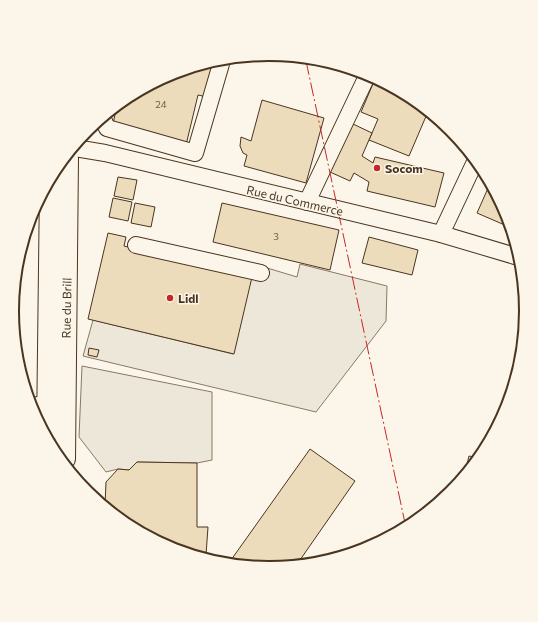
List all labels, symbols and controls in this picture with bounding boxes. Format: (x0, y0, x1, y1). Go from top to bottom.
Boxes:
house number: 24 (155, 98, 167, 110)
place label: Socom (385, 161, 423, 175)
marker: Socom (372, 163, 382, 173)
street label: Rue du Commerce (245, 182, 345, 218)
house number: 3 (273, 230, 279, 242)
street label: Rue du Brill (58, 277, 74, 339)
place label: Lidl (178, 291, 199, 305)
marker: Lidl (165, 293, 175, 303)

